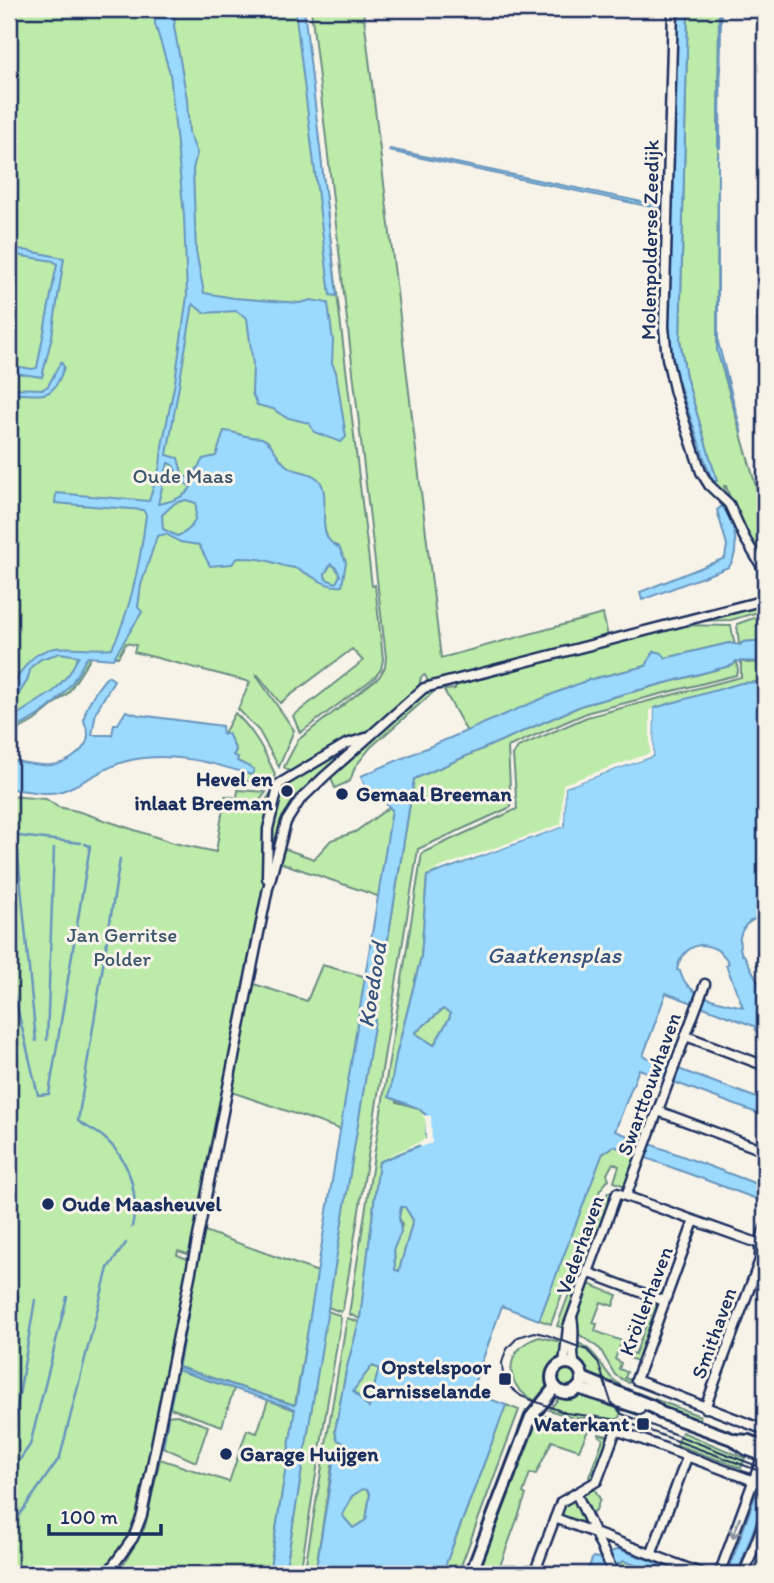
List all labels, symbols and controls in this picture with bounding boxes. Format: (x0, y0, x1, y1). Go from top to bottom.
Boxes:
street label: Molenpolderse Zeedijk (635, 139, 664, 340)
park label: Oude Maas (133, 463, 233, 488)
place label: Hevel en inlaat Breeman (134, 766, 273, 815)
place label: Gemaal Breeman (356, 781, 513, 806)
marker: Hevel en inlaat Breeman (279, 783, 295, 799)
marker: Gemaal Breeman (334, 786, 350, 802)
park label: Jan Gerritse Polder (67, 922, 177, 971)
water label: Koedood (351, 938, 393, 1030)
water label: Gaatkensplas (487, 941, 623, 969)
street label: Swarttouwhaven (611, 1009, 686, 1159)
place label: Oude Maasheuvel (62, 1191, 222, 1216)
street label: Vederhaven (550, 1192, 609, 1298)
marker: Oude Maasheuvel (40, 1196, 56, 1212)
street label: Kröllerhaven (613, 1242, 678, 1359)
street label: Smithaven (685, 1284, 742, 1382)
place label: Opstelspoor Carnisselande (362, 1354, 492, 1403)
marker: Opstelspoor Carnisselande (497, 1371, 513, 1387)
place label: Waterkant (534, 1411, 629, 1436)
marker: Waterkant (635, 1416, 651, 1432)
place label: Garage Huijgen (240, 1441, 379, 1467)
marker: Garage Huijgen (218, 1446, 234, 1462)
scale bar (49, 1492, 161, 1536)
text: 100 m (60, 1504, 118, 1529)
one-way arrow (729, 1516, 741, 1538)

